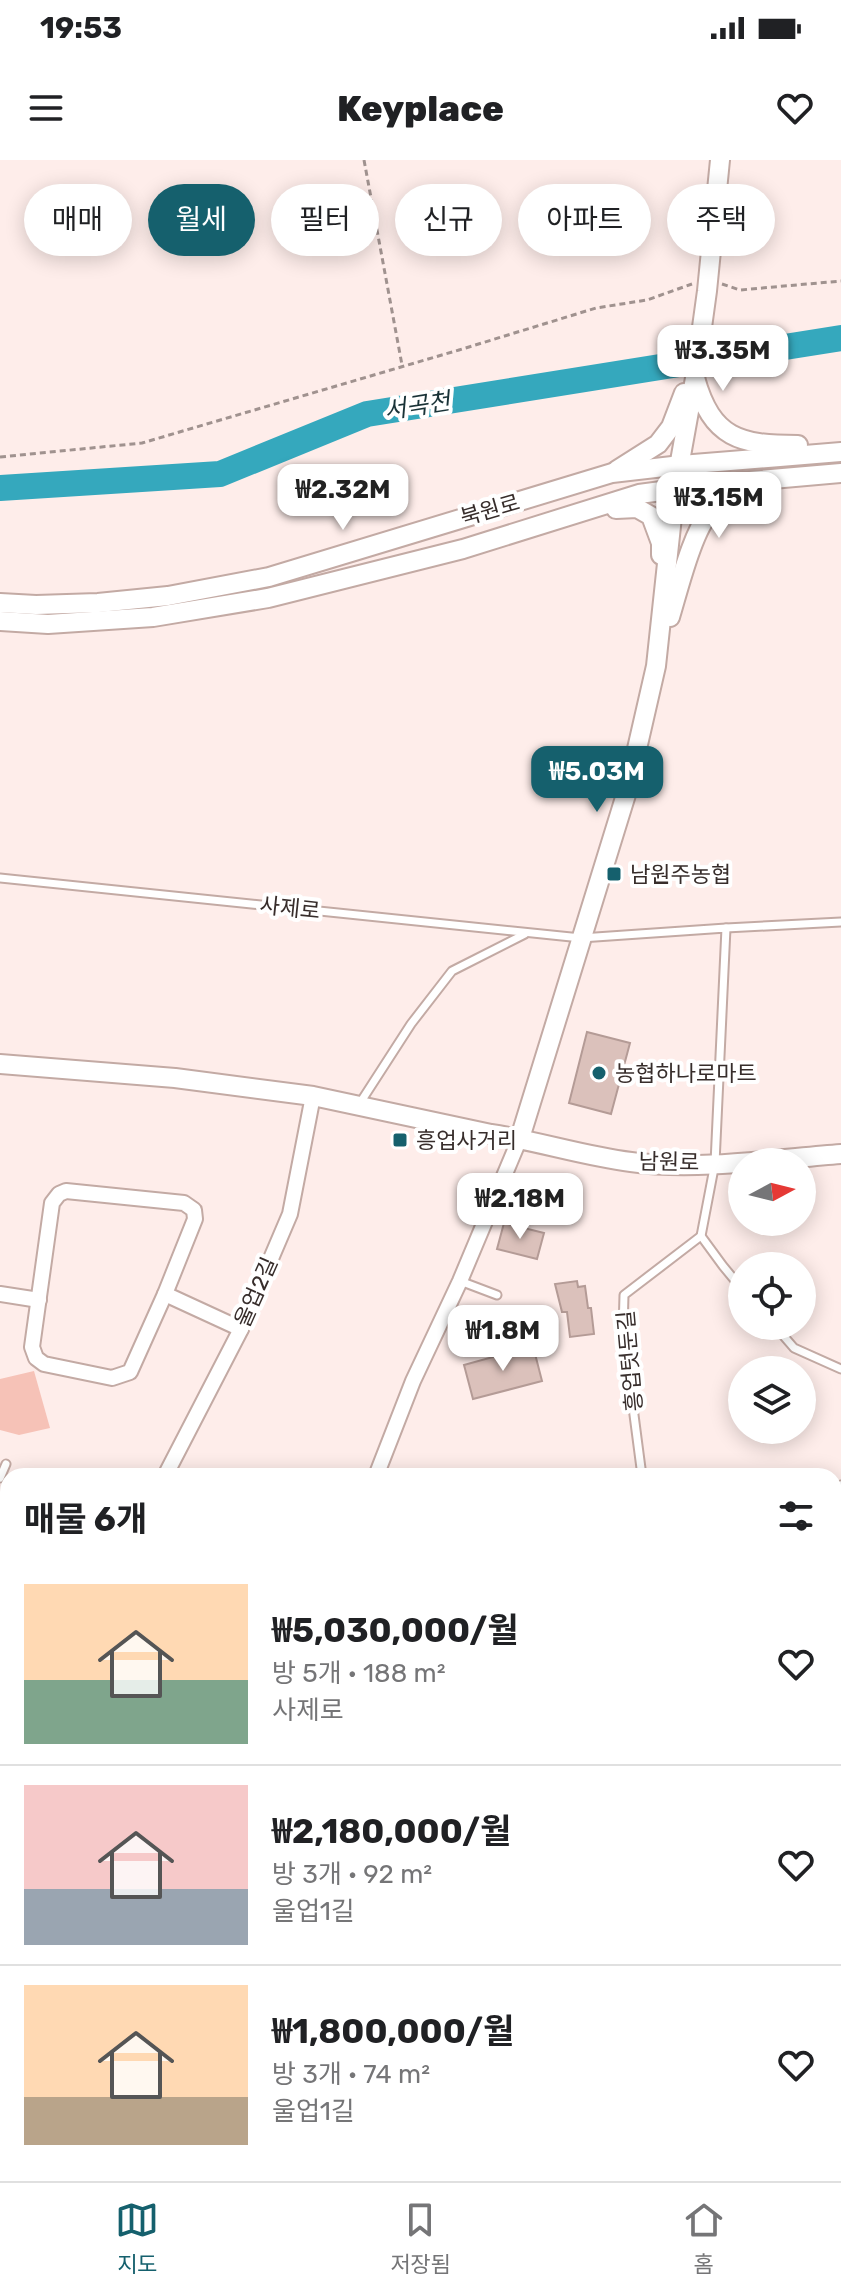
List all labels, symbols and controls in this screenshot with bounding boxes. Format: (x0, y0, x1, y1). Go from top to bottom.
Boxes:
text: 19:53 (40, 10, 122, 46)
icon: menu (24, 86, 68, 130)
icon: heart (773, 86, 817, 130)
text: Keyplace (337, 87, 504, 130)
chip: 매매 (24, 184, 132, 256)
chip: 월세 (148, 184, 255, 256)
chip: 필터 (271, 184, 379, 256)
chip: 신규 (395, 184, 502, 256)
chip: 아파트 (518, 184, 651, 256)
chip: 주택 (667, 184, 775, 256)
pin: ₩3.35M (658, 325, 788, 393)
text: ₩3.35M (675, 335, 771, 366)
water label: 서곡천 (382, 387, 455, 425)
pin: ₩2.32M (278, 464, 408, 532)
pin: ₩3.15M (654, 472, 784, 540)
text: ₩2.32M (295, 474, 391, 505)
text: ₩3.15M (674, 482, 764, 513)
street label: 북원로 (457, 489, 523, 531)
pin: ₩5.03M (532, 746, 662, 814)
text: ₩5.03M (549, 756, 645, 787)
place label: 남원주농협 (630, 861, 731, 888)
marker: 남원주농협 (605, 865, 623, 883)
street label: 사제로 (258, 891, 322, 925)
place label: 농협하나로마트 (615, 1060, 757, 1087)
marker: 농협하나로마트 (590, 1064, 608, 1082)
place label: 흥업사거리 (416, 1127, 517, 1154)
marker: 흥업사거리 (391, 1131, 409, 1149)
street label: 남원로 (638, 1148, 700, 1176)
north arrow (728, 1148, 816, 1236)
map controls (728, 1148, 816, 1444)
pin: ₩2.18M (455, 1173, 585, 1241)
text: ₩2.18M (475, 1183, 565, 1214)
button: locate (728, 1252, 816, 1340)
street label: 울업2길 (229, 1253, 283, 1331)
pin: ₩1.8M (447, 1305, 559, 1373)
street label: 흥업텃둔길 (612, 1309, 648, 1413)
text: ₩1.8M (466, 1315, 540, 1346)
button: layers (728, 1356, 816, 1444)
icon: filters (774, 1494, 818, 1538)
text: 매물 6개 (24, 1499, 147, 1540)
text: ₩5,030,000/월 (272, 1610, 519, 1651)
icon: home (88, 1616, 184, 1712)
icon: heart (774, 1642, 818, 1686)
text: 방 5개 · 188 m² (272, 1658, 446, 1689)
text: 사제로 (272, 1695, 344, 1726)
text: ₩2,180,000/월 (272, 1811, 511, 1852)
icon: home (88, 1817, 184, 1913)
icon: heart (774, 1843, 818, 1887)
text: 방 3개 · 92 m² (272, 1859, 432, 1890)
text: 울업1길 (272, 1896, 355, 1927)
text: ₩1,800,000/월 (272, 2011, 514, 2052)
icon: home (88, 2017, 184, 2113)
icon: heart (774, 2043, 818, 2087)
text: 방 3개 · 74 m² (272, 2059, 430, 2090)
text: 울업1길 (272, 2096, 355, 2127)
tab: 지도 (115, 2198, 159, 2278)
tab: 저장됨 (390, 2198, 451, 2278)
tab: 홈 (682, 2198, 726, 2278)

